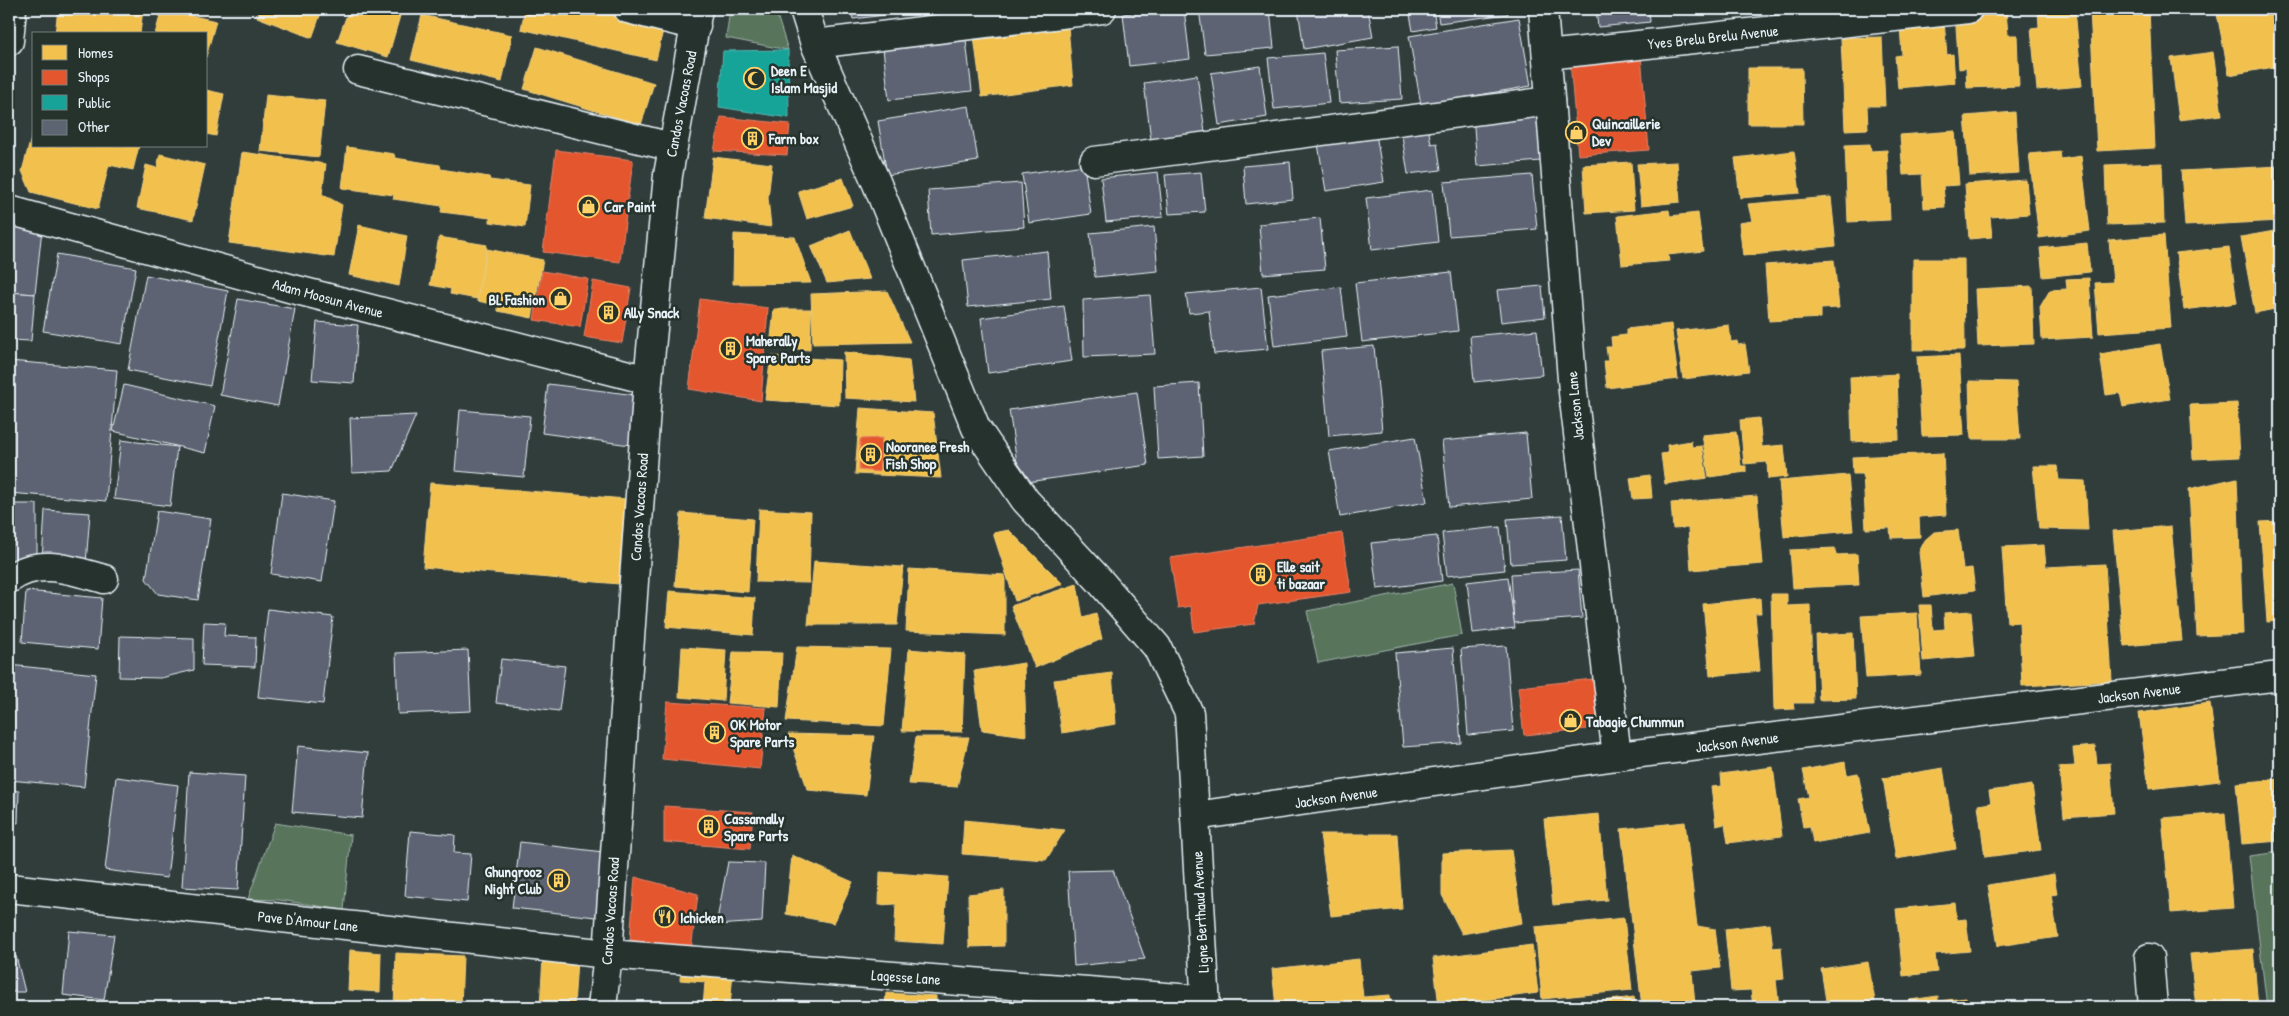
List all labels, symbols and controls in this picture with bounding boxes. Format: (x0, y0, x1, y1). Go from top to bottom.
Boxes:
street label: Yves Brelu Brelu Avenue (1647, 20, 1779, 54)
legend (32, 32, 208, 148)
text: Homes (78, 42, 113, 63)
street label: Candos Vacoas Road (660, 49, 702, 159)
place label: Deen E Islam Masjid (771, 60, 837, 98)
text: Shops (78, 66, 110, 87)
mosque icon: Deen E Islam Masjid (743, 67, 767, 91)
text: Public (78, 92, 111, 113)
place label: Quincaillerie Dev (1592, 113, 1661, 151)
text: Other (78, 116, 110, 137)
shop icon: Quincaillerie Dev (1564, 120, 1588, 144)
building icon: Farm box (741, 126, 765, 150)
place label: Farm box (768, 128, 819, 149)
shop icon: Car Paint (576, 194, 600, 218)
place label: Car Paint (604, 196, 657, 217)
street label: Adam Moosun Avenue (270, 273, 386, 323)
shop icon: BL Fashion (549, 287, 573, 311)
place label: BL Fashion (489, 289, 545, 310)
building icon: Ally Snack (596, 300, 620, 324)
place label: Ally Snack (624, 302, 680, 324)
place label: Maherally Spare Parts (746, 330, 810, 369)
building icon: Maherally Spare Parts (718, 337, 742, 361)
street label: Jackson Lane (1561, 370, 1589, 442)
place label: Nooranee Fresh Fish Shop (885, 436, 970, 475)
building icon: Nooranee Fresh Fish Shop (858, 443, 882, 467)
street label: Candos Vacoas Road (625, 452, 653, 562)
place label: Elle sait ti bazaar (1276, 556, 1325, 594)
building icon: Elle sait ti bazaar (1249, 563, 1273, 587)
street label: Jackson Avenue (2096, 677, 2182, 709)
shop icon: Tabagie Chummun (1558, 709, 1582, 733)
place label: Tabagie Chummun (1585, 711, 1684, 733)
place label: OK Motor Spare Parts (730, 714, 794, 753)
building icon: OK Motor Spare Parts (702, 721, 726, 745)
street label: Jackson Avenue (1694, 726, 1780, 758)
street label: Jackson Avenue (1293, 781, 1379, 813)
place label: Cassamally Spare Parts (724, 808, 788, 847)
building icon: Cassamally Spare Parts (696, 815, 720, 839)
street label: Ligne Berthaud Avenue (1186, 851, 1214, 973)
street label: Candos Vacoas Road (596, 856, 624, 966)
place label: Ghungrooz Night Club (485, 861, 543, 900)
building icon: Ghungrooz Night Club (546, 868, 570, 892)
street label: Pave D'Amour Lane (257, 905, 359, 937)
restaurant icon: Ichicken (652, 905, 676, 929)
place label: Ichicken (680, 907, 724, 928)
street label: Lagesse Lane (871, 964, 941, 990)

